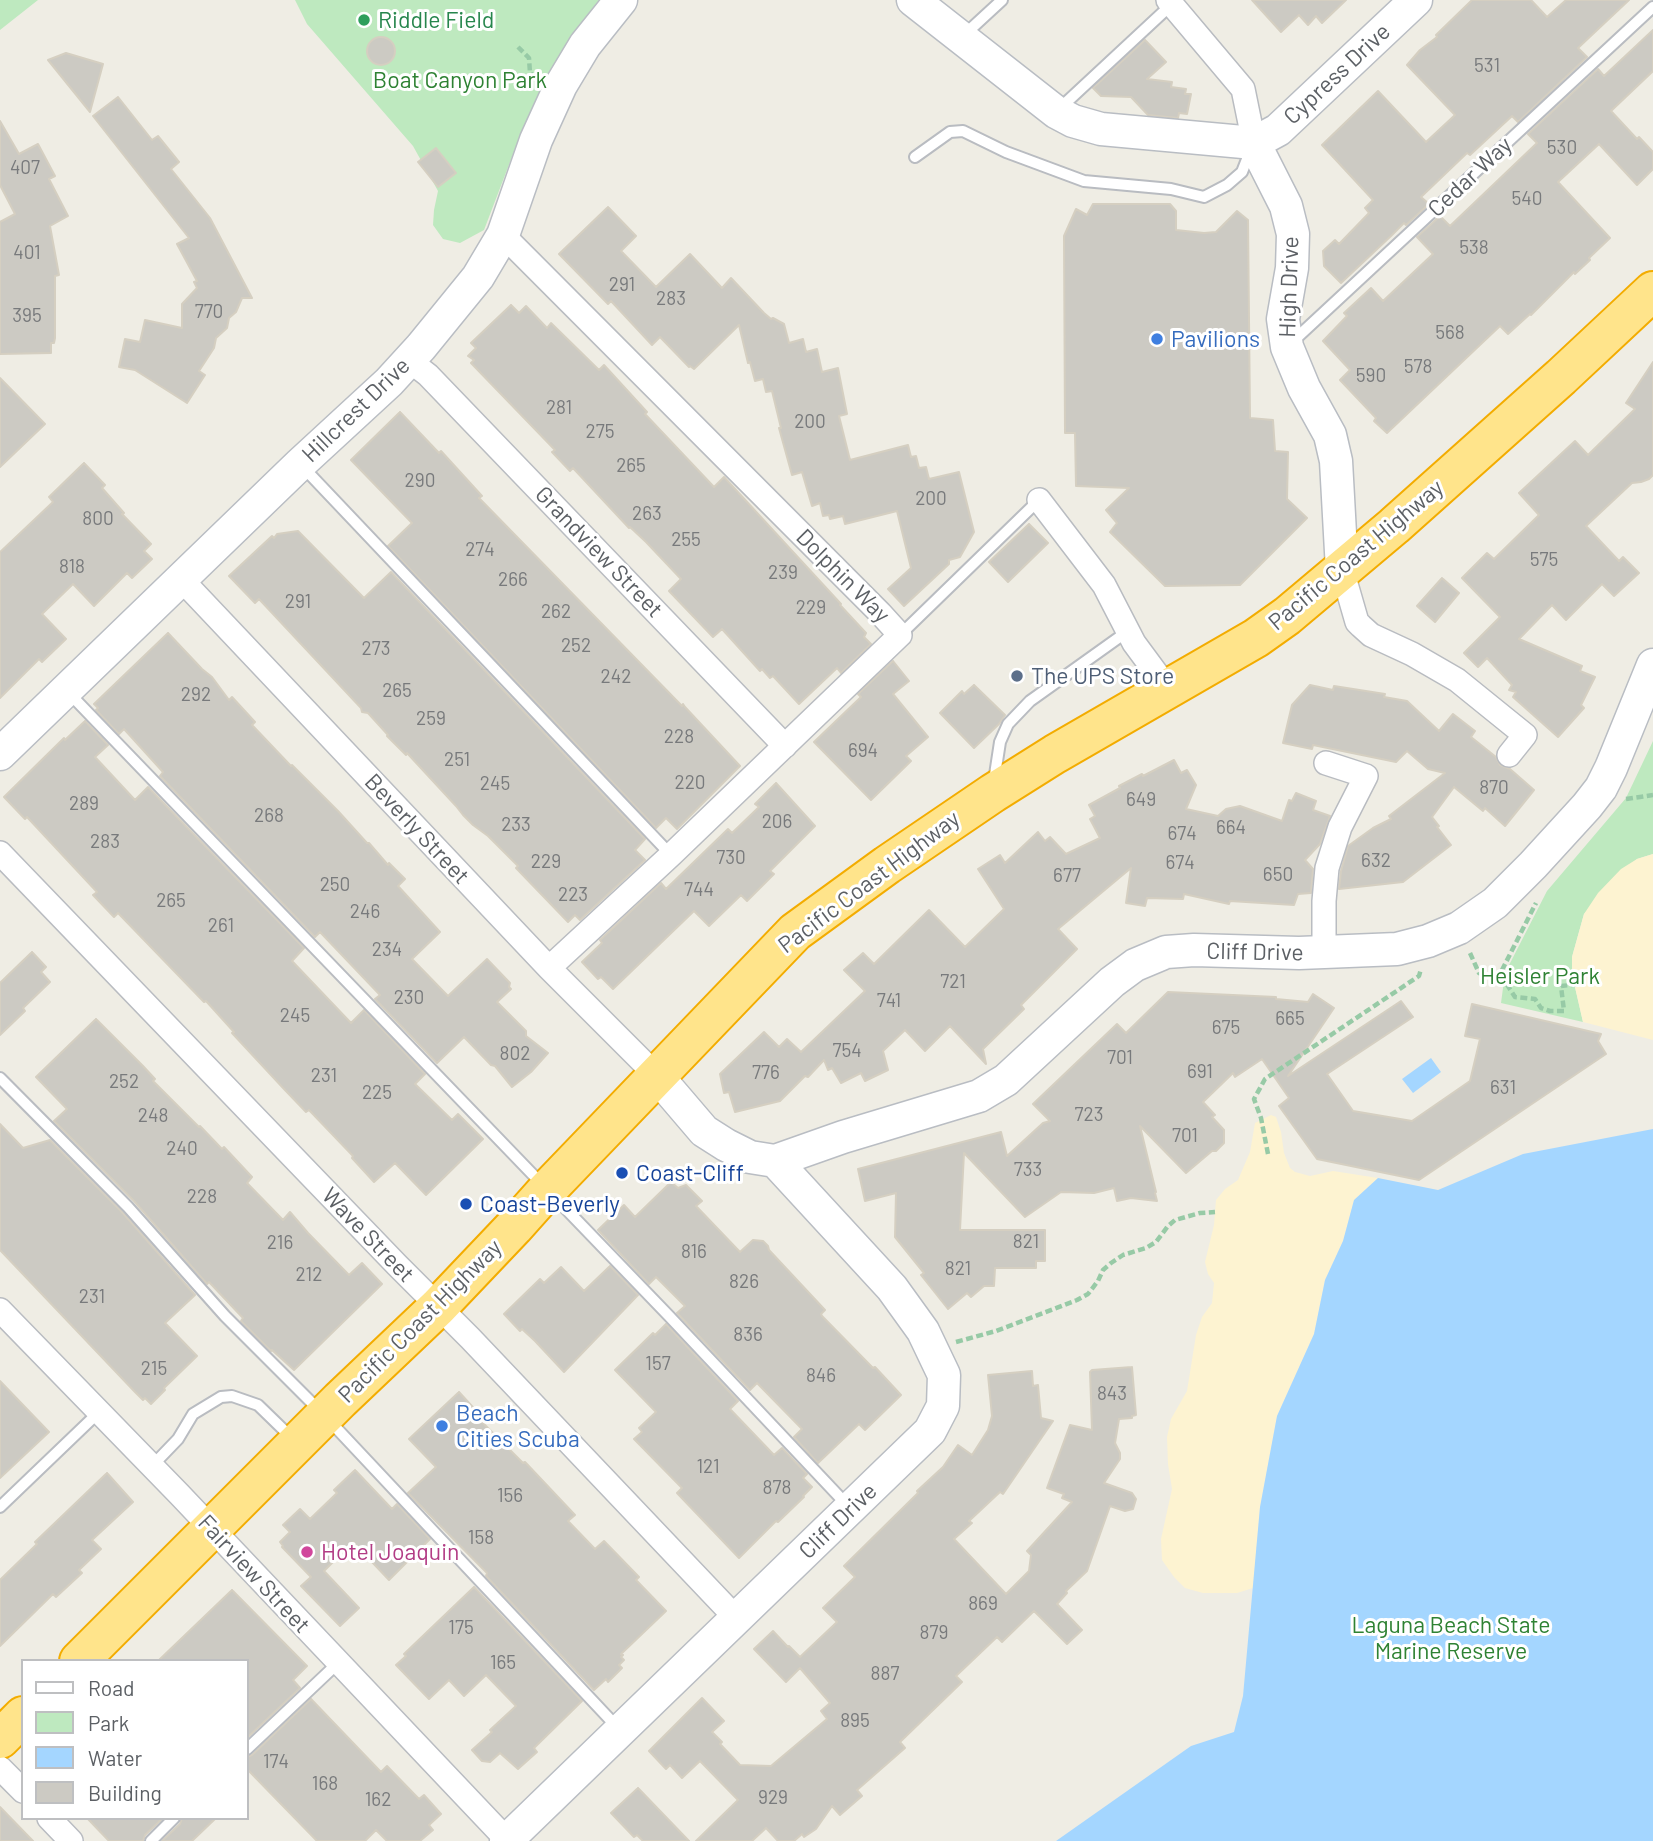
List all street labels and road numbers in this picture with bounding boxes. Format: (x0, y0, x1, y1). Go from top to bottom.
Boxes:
street label: Cypress Drive (1278, 18, 1396, 130)
street label: Cedar Way (1422, 131, 1518, 223)
street label: High Drive (1273, 236, 1305, 338)
street label: Hillcrest Drive (296, 352, 416, 468)
street label: Pacific Coast Highway (1263, 474, 1449, 636)
street label: Grandview Street (529, 481, 669, 623)
street label: Dolphin Way (790, 523, 896, 629)
street label: Beverly Street (359, 768, 475, 890)
street label: Pacific Coast Highway (773, 805, 965, 959)
street label: Cliff Drive (1206, 937, 1304, 967)
street label: Wave Street (316, 1182, 420, 1288)
street label: Pacific Coast Highway (332, 1233, 508, 1409)
street label: Cliff Drive (793, 1477, 883, 1565)
street label: Fairview Street (192, 1509, 316, 1639)

